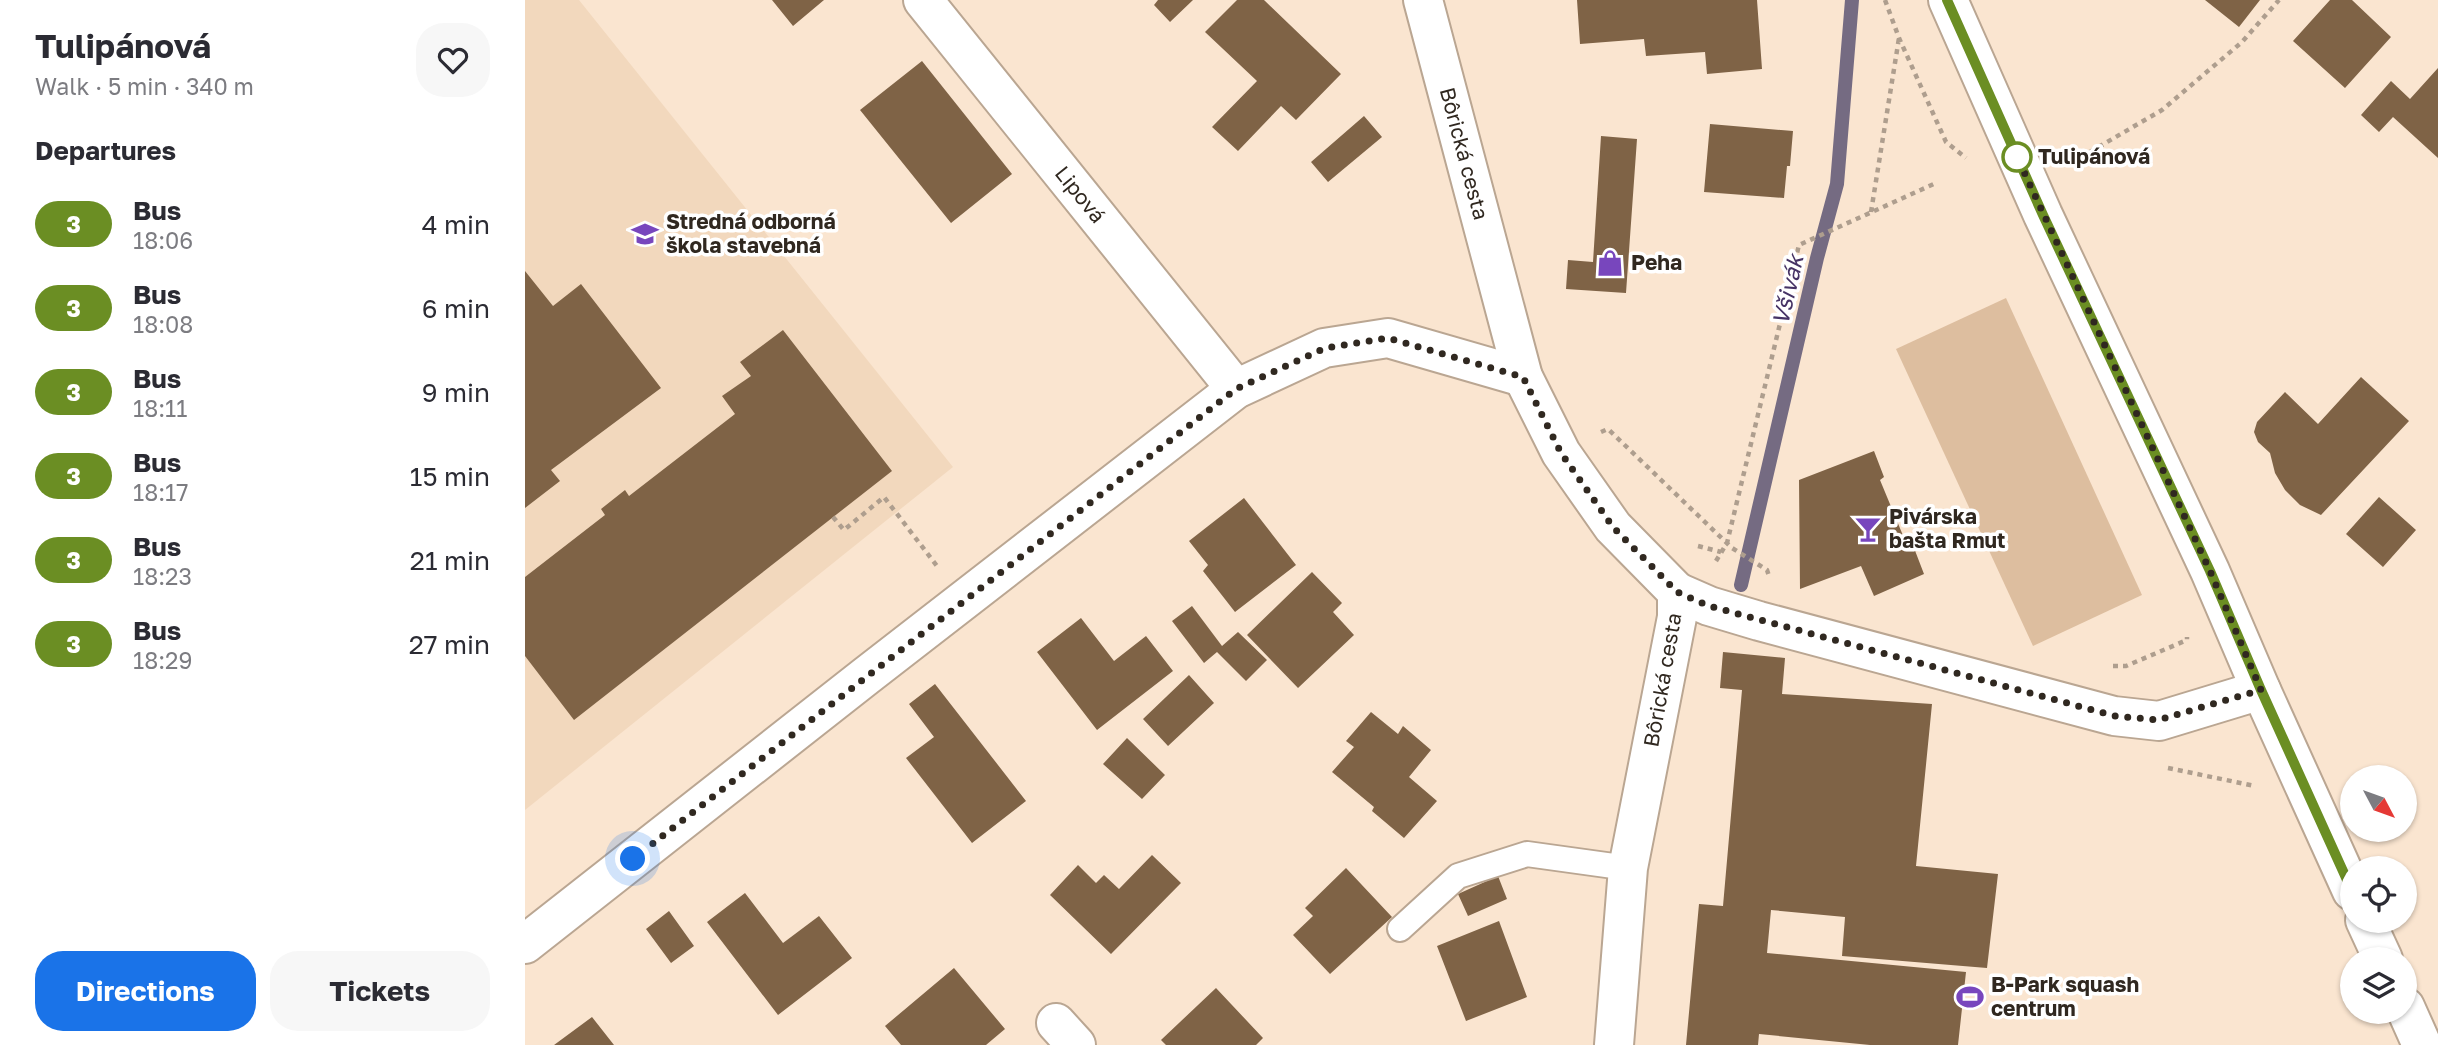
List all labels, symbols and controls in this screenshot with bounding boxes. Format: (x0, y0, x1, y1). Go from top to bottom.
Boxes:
button: heart (416, 23, 490, 97)
text: Tulipánová (35, 26, 211, 65)
text: Walk · 5 min · 340 m (35, 72, 254, 100)
street label: Bôrická cesta (1435, 84, 1495, 222)
text: Departures (35, 135, 176, 166)
marker: Tulipánová (2002, 142, 2032, 172)
place label: Tulipánová (2038, 143, 2150, 169)
street label: Lipová (1050, 160, 1111, 228)
text: Bus (133, 195, 181, 226)
place label: Stredná odborná škola stavebná (666, 208, 836, 258)
text: 3 (66, 209, 81, 238)
text: 4 min (422, 209, 490, 240)
school or university icon: Stredná odborná škola stavebná (630, 219, 660, 249)
text: 18:06 (133, 226, 193, 254)
shop icon: Peha (1595, 248, 1625, 278)
place label: Peha (1631, 249, 1682, 275)
water label: Všivák (1765, 250, 1809, 328)
text: Bus (133, 279, 181, 310)
text: 3 (66, 293, 81, 322)
text: 6 min (422, 293, 490, 324)
text: 18:08 (133, 310, 193, 338)
text: Bus (133, 363, 181, 394)
text: 3 (66, 377, 81, 406)
text: 9 min (422, 377, 490, 408)
text: 18:11 (133, 394, 187, 422)
text: Bus (133, 447, 181, 478)
text: 3 (66, 461, 81, 490)
text: 15 min (410, 461, 490, 492)
text: 18:17 (133, 478, 188, 506)
place label: Pivárska bašta Rmut (1889, 503, 2005, 553)
bar icon: Pivárska bašta Rmut (1853, 514, 1883, 544)
text: Bus (133, 531, 181, 562)
text: 3 (66, 545, 81, 574)
text: 21 min (410, 545, 490, 576)
text: 18:23 (133, 562, 192, 590)
street label: Bôrická cesta (1637, 611, 1687, 749)
text: Bus (133, 615, 181, 646)
text: 3 (66, 629, 81, 658)
text: 27 min (409, 629, 490, 660)
text: 18:29 (133, 646, 192, 674)
north arrow (2340, 765, 2417, 842)
map controls (2340, 765, 2417, 1024)
your location (615, 841, 650, 876)
button: locate (2340, 856, 2417, 933)
button: layers (2340, 947, 2417, 1024)
button: Directions (35, 951, 256, 1031)
button: Tickets (270, 951, 490, 1031)
place label: B-Park squash centrum (1991, 971, 2139, 1021)
sports icon: B-Park squash centrum (1955, 982, 1985, 1012)

